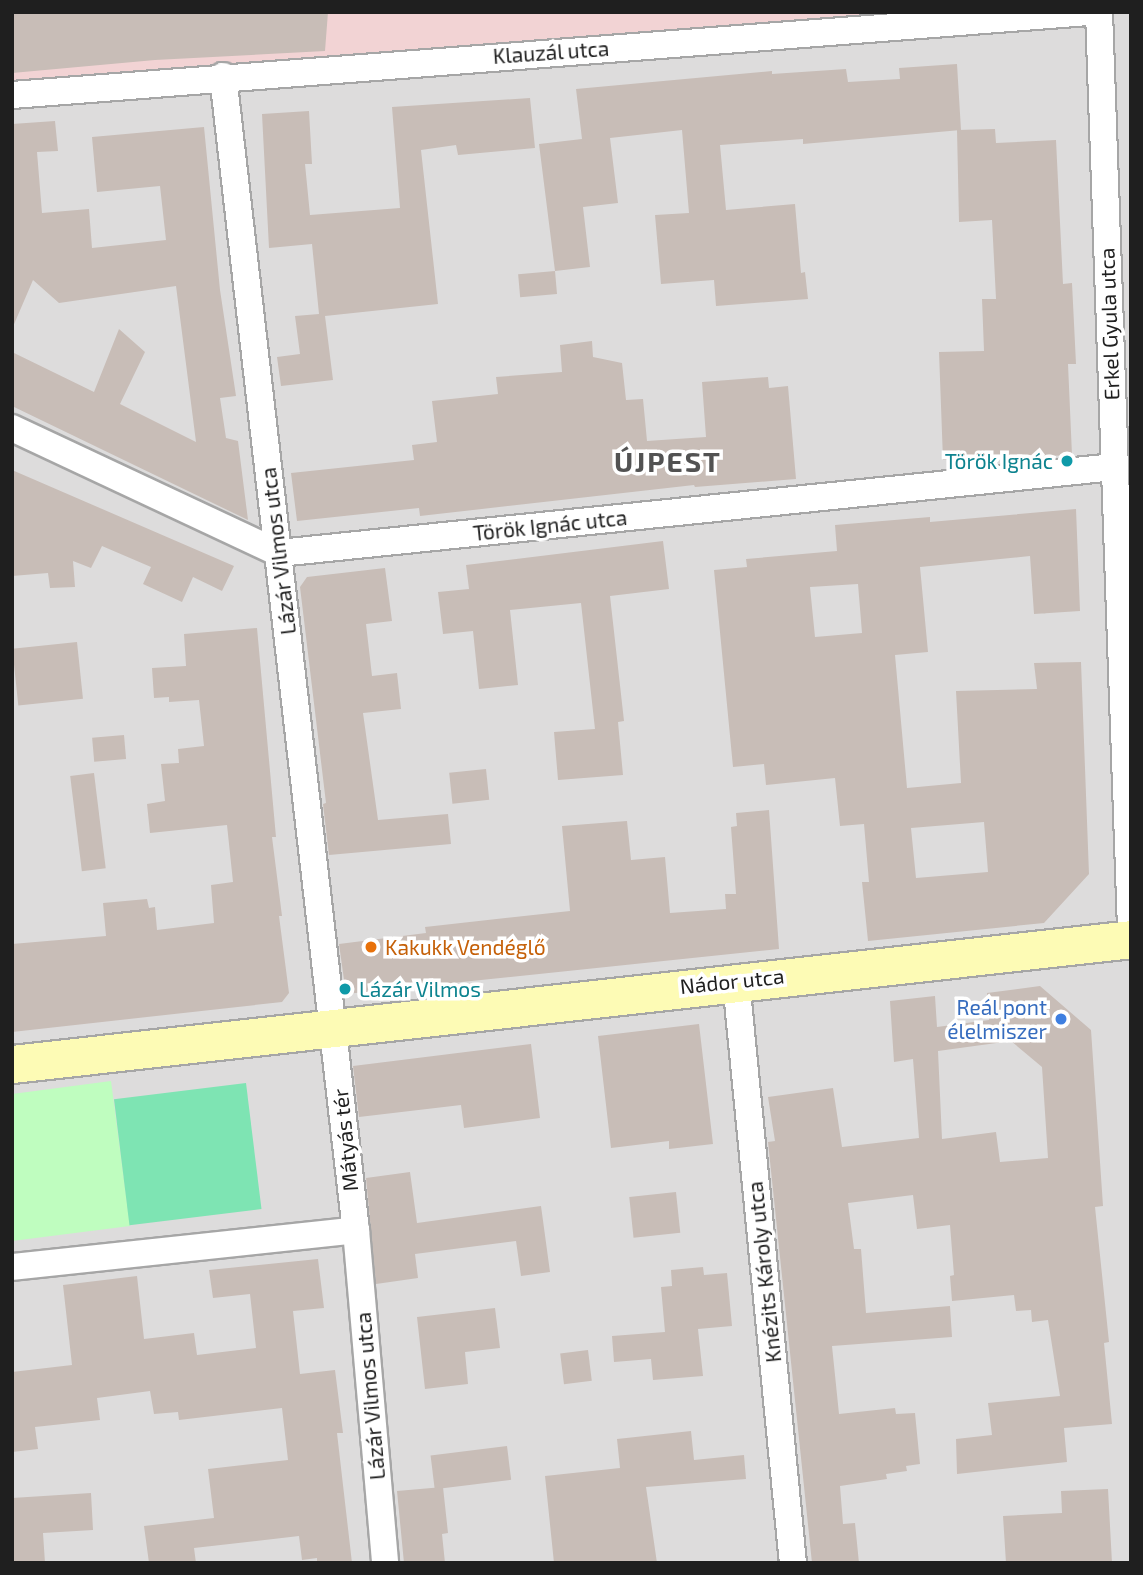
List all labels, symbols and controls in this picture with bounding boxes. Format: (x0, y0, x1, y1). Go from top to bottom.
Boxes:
street label: Klauzál utca (492, 35, 610, 69)
street label: Erkel Gyula utca (1094, 247, 1124, 401)
district label: ÚJPEST (615, 444, 721, 478)
place label: Török Ignác (945, 448, 1053, 474)
marker: Török Ignác (1059, 453, 1075, 469)
street label: Lázár Vilmos utca (255, 465, 301, 637)
street label: Török Ignác utca (472, 504, 628, 546)
place label: Kakukk Vendéglő (385, 934, 546, 960)
marker: Kakukk Vendéglő (363, 939, 379, 955)
street label: Nádor utca (678, 963, 786, 999)
place label: Lázár Vilmos (359, 976, 482, 1002)
marker: Lázár Vilmos (337, 981, 353, 997)
place label: Reál pont élelmiszer (947, 994, 1047, 1044)
marker: Reál pont élelmiszer (1053, 1011, 1069, 1027)
street label: Mátyás tér (327, 1087, 363, 1193)
street label: Knézits Károly utca (742, 1180, 786, 1364)
street label: Lázár Vilmos utca (350, 1311, 390, 1481)

